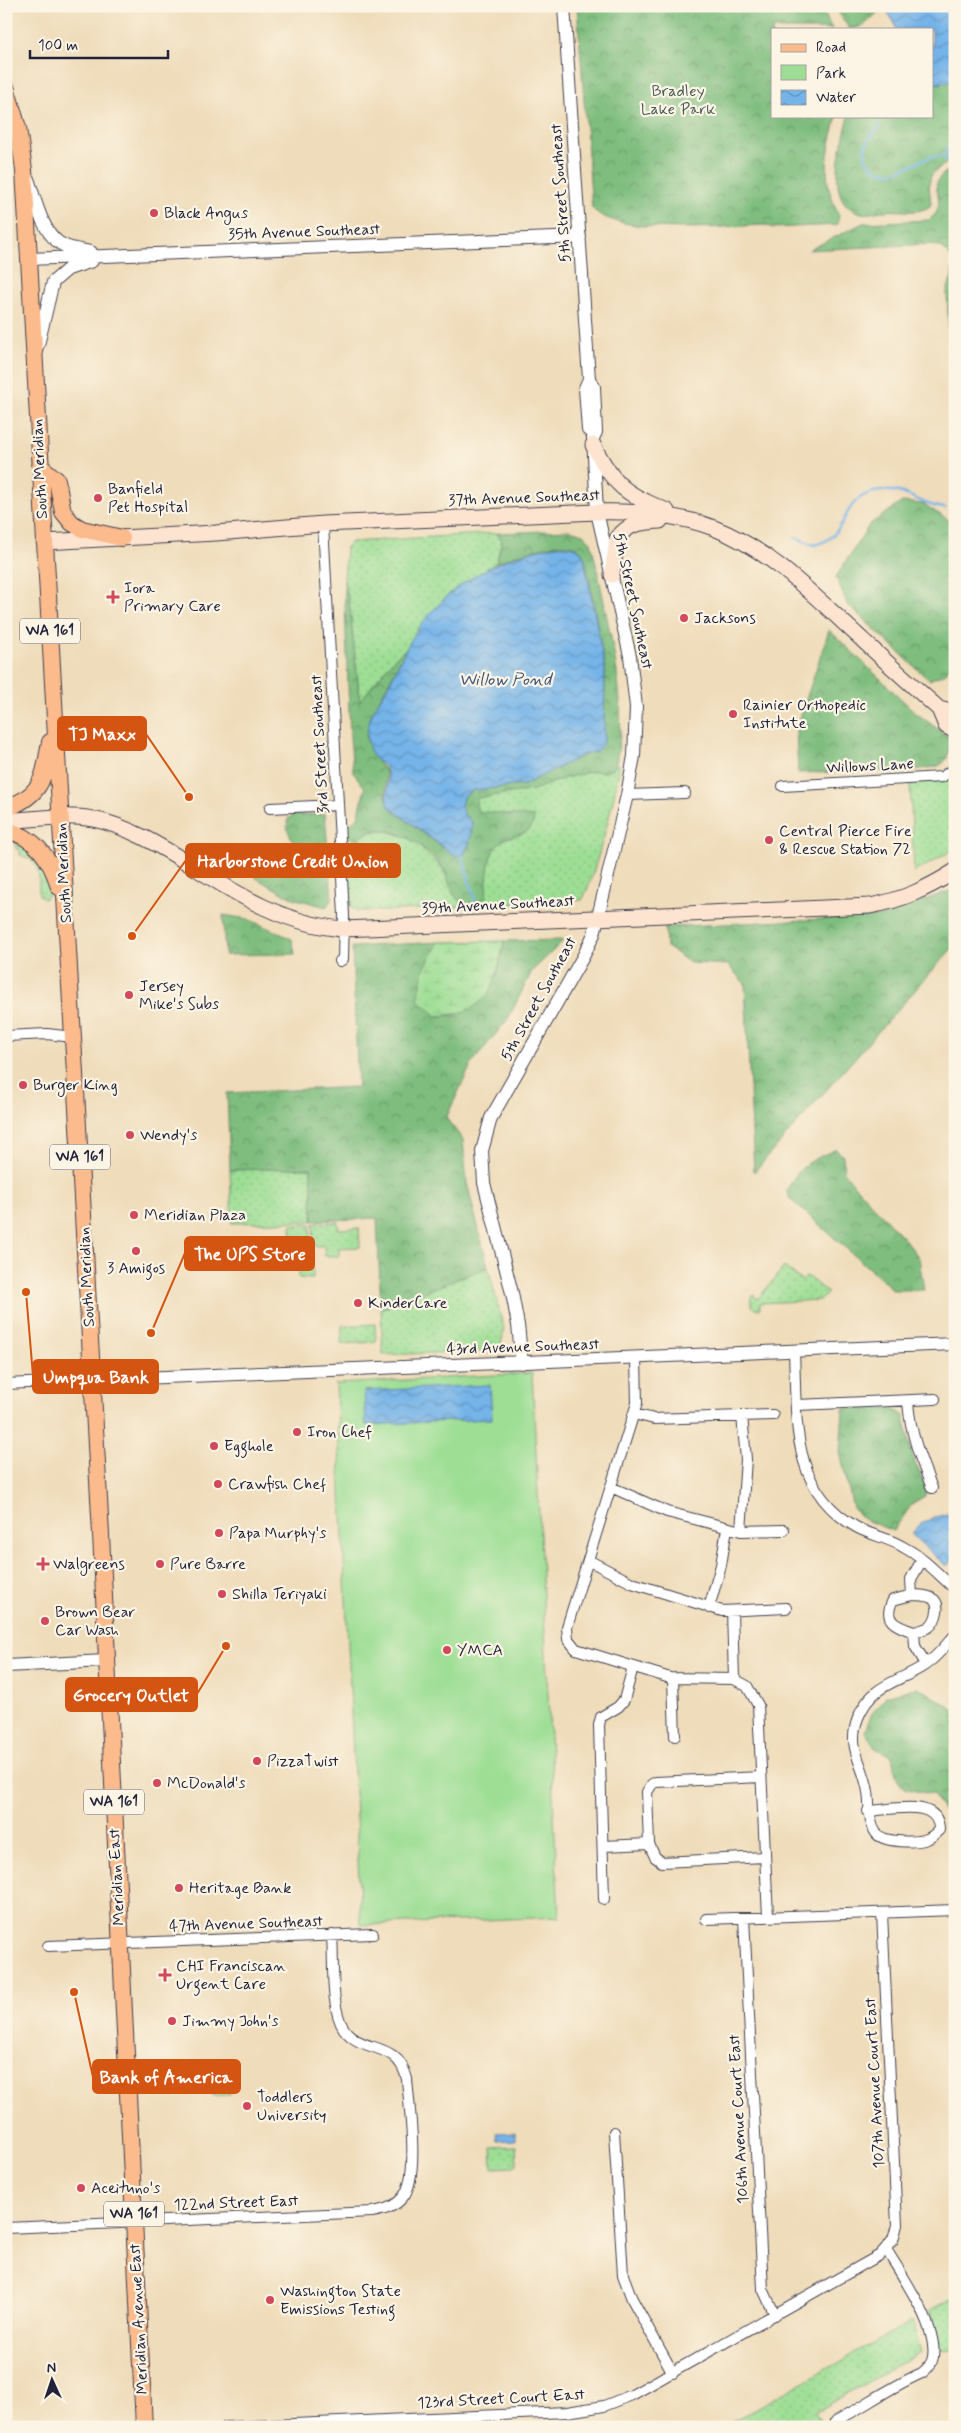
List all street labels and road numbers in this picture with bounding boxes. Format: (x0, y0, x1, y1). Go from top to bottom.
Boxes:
street label: 5th Street Southeast (546, 123, 576, 263)
street label: 35th Avenue Southeast (227, 219, 381, 245)
street label: South Meridian (27, 418, 53, 520)
street label: 37th Avenue Southeast (448, 485, 600, 511)
street label: 5th Street Southeast (608, 531, 658, 671)
road number: WA 161 (20, 618, 80, 644)
street label: 3rd Street Southeast (306, 674, 334, 814)
street label: Willows Lane (826, 753, 914, 779)
street label: South Meridian (51, 822, 77, 924)
street label: 39th Avenue Southeast (421, 890, 575, 920)
street label: 5th Street Southeast (496, 933, 582, 1065)
road number: WA 161 (50, 1144, 110, 1170)
street label: South Meridian (74, 1226, 100, 1328)
street label: 43rd Avenue Southeast (446, 1334, 600, 1360)
road number: WA 161 (84, 1790, 144, 1814)
street label: Meridian East (104, 1828, 130, 1926)
street label: 47th Avenue Southeast (169, 1911, 323, 1937)
street label: 107th Avenue Court East (860, 1997, 890, 2169)
street label: 106th Avenue Court East (724, 2034, 754, 2204)
street label: 122nd Street East (173, 2190, 299, 2216)
road number: WA 161 (104, 2202, 164, 2226)
street label: Meridian Avenue East (125, 2243, 153, 2395)
street label: 123rd Street Court East (417, 2384, 585, 2414)

